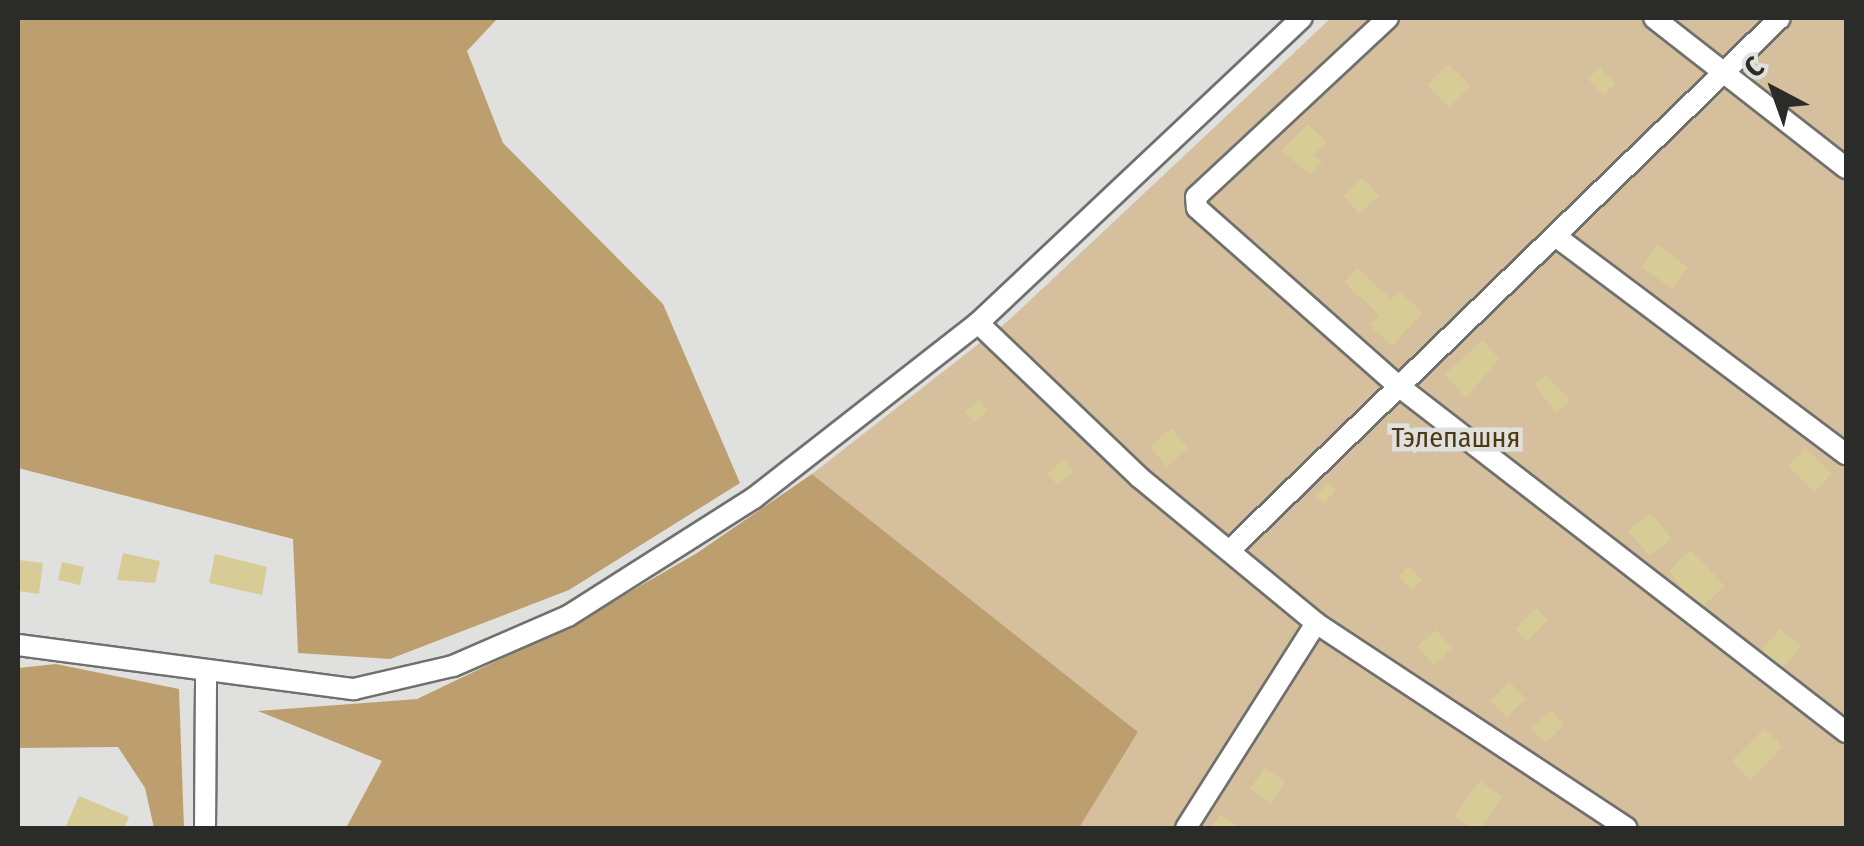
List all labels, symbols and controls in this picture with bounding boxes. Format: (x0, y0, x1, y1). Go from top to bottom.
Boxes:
north arrow (1724, 40, 1824, 140)
text: С (1738, 50, 1770, 84)
park label: Тэлепашня (1392, 421, 1520, 455)

